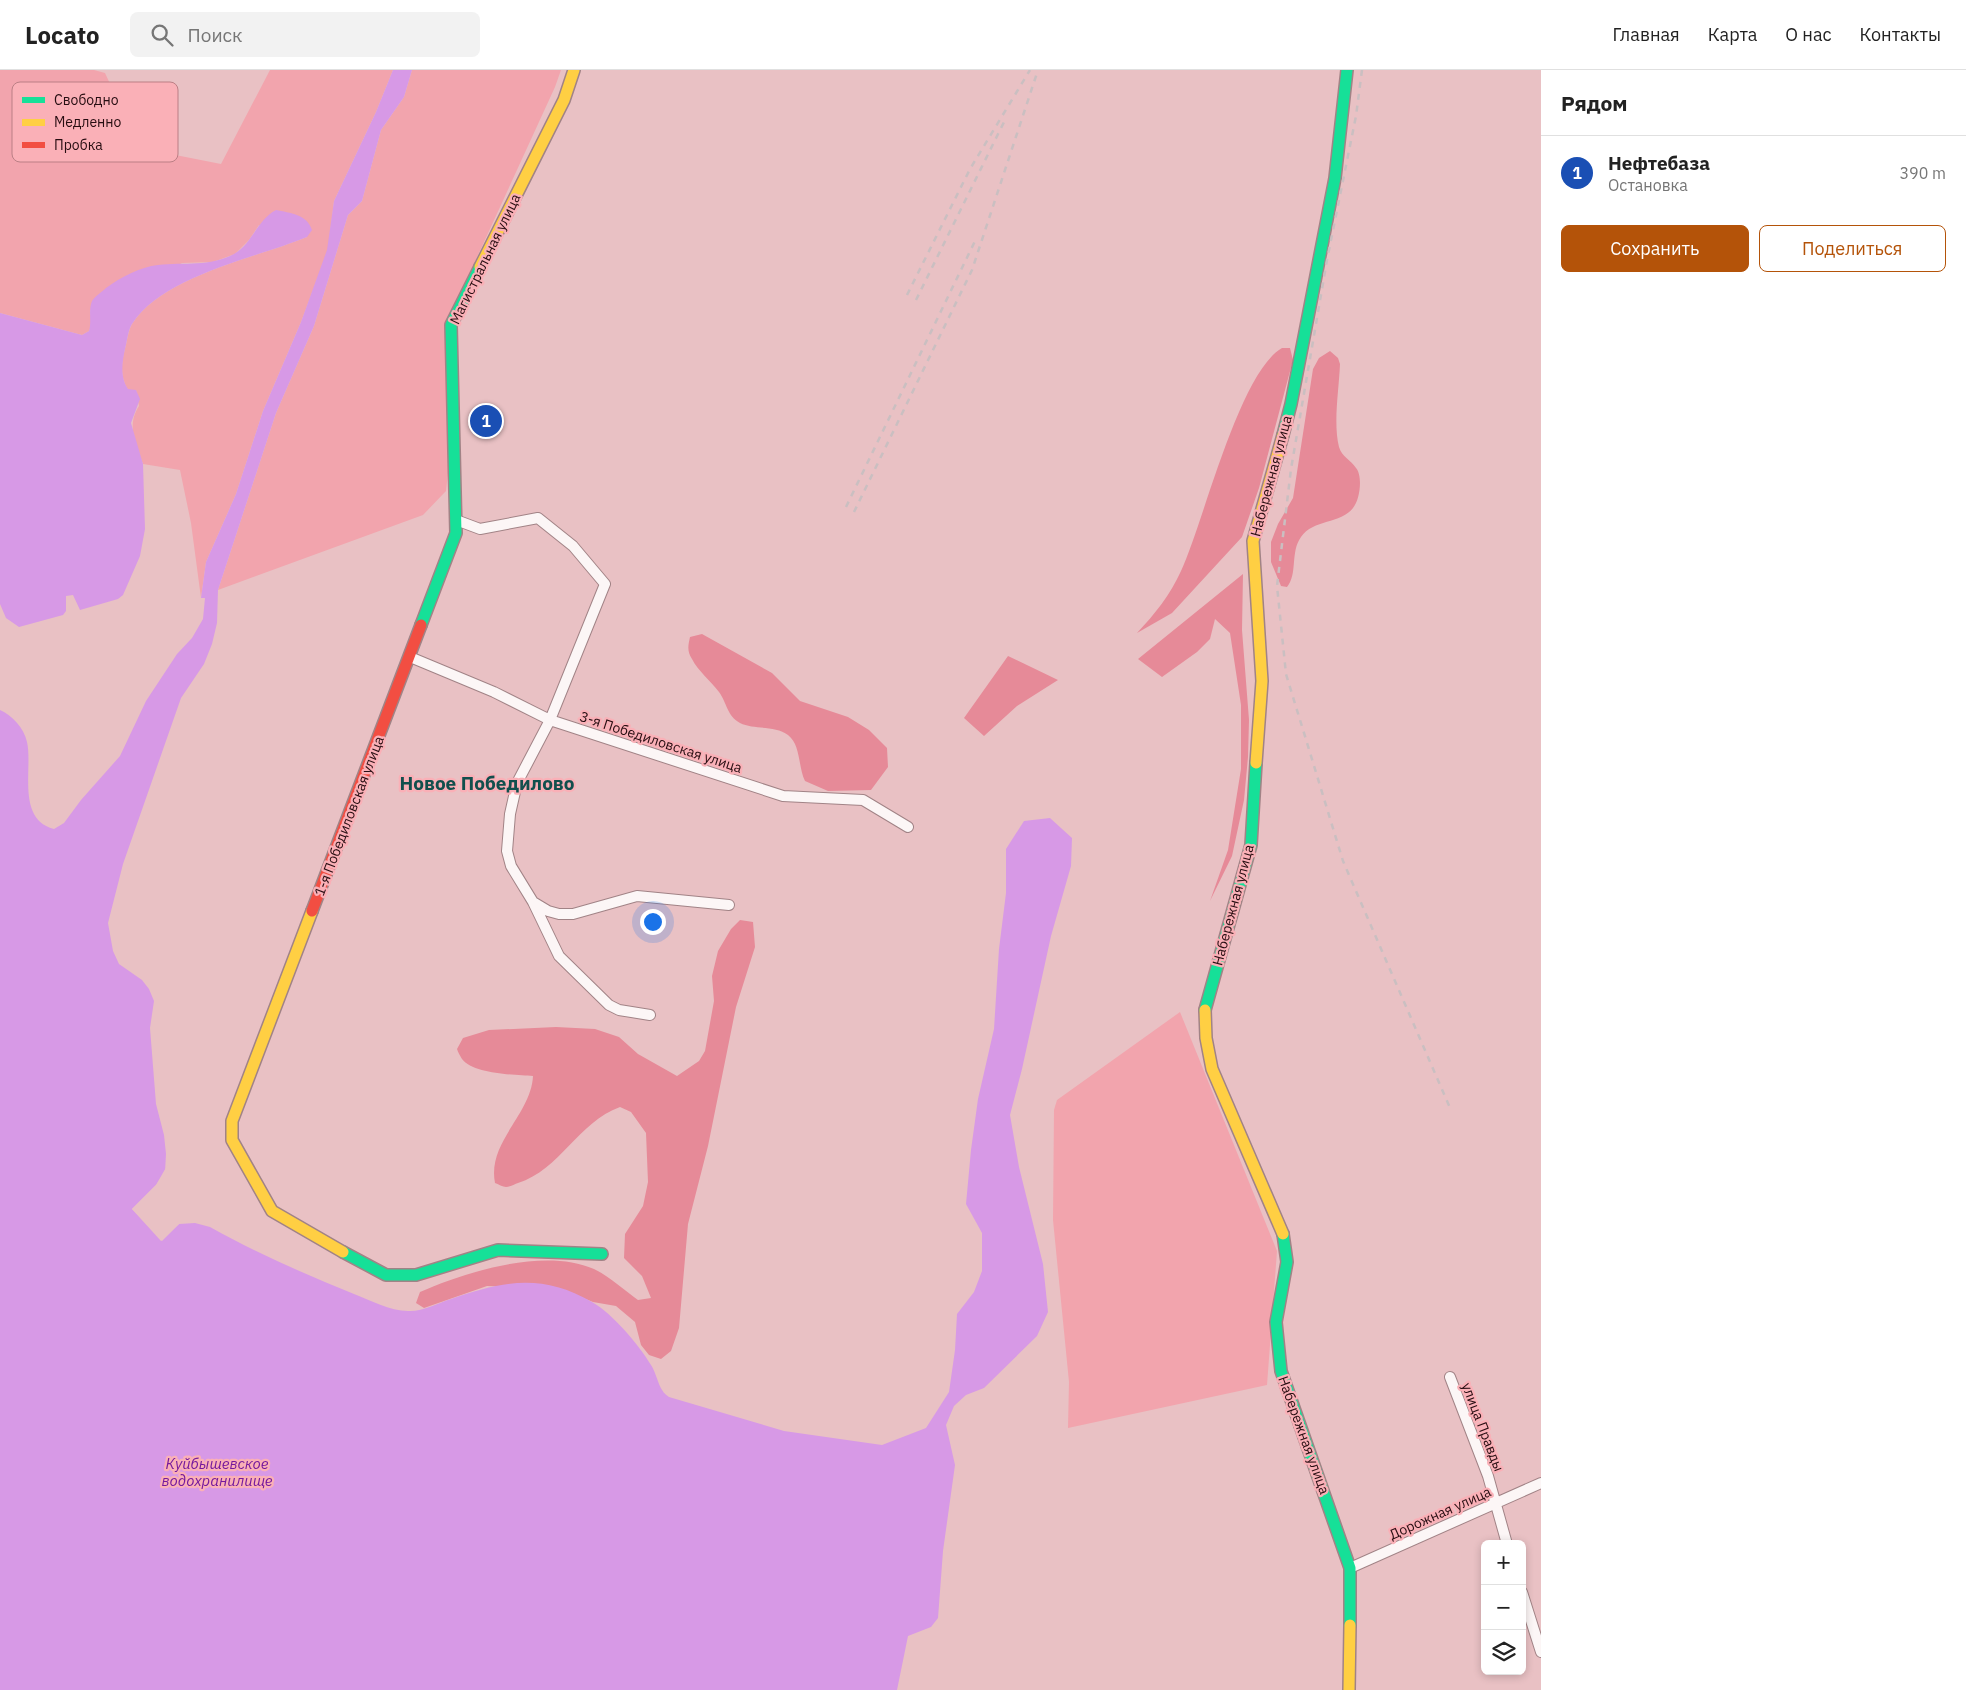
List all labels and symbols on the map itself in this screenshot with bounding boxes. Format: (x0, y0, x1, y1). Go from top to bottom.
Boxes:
legend (12, 82, 178, 162)
text: Свободно (54, 91, 119, 109)
text: Медленно (54, 113, 122, 131)
text: Пробка (54, 136, 103, 154)
street label: Магистральная улица (446, 190, 525, 327)
pin: 1 (470, 402, 502, 440)
street label: Набережная улица (1246, 413, 1296, 539)
street label: 3-я Победиловская улица (577, 707, 745, 777)
street label: 1-я Победиловская улица (310, 733, 388, 898)
district label: Новое Победилово (399, 771, 575, 795)
street label: Набережная улица (1208, 842, 1258, 968)
your location (640, 909, 666, 935)
street label: Набережная улица (1274, 1373, 1334, 1497)
street label: улица Правды (1458, 1380, 1508, 1474)
water label: Куйбышевское водохранилище (161, 1454, 273, 1490)
street label: Дорожная улица (1386, 1482, 1494, 1544)

